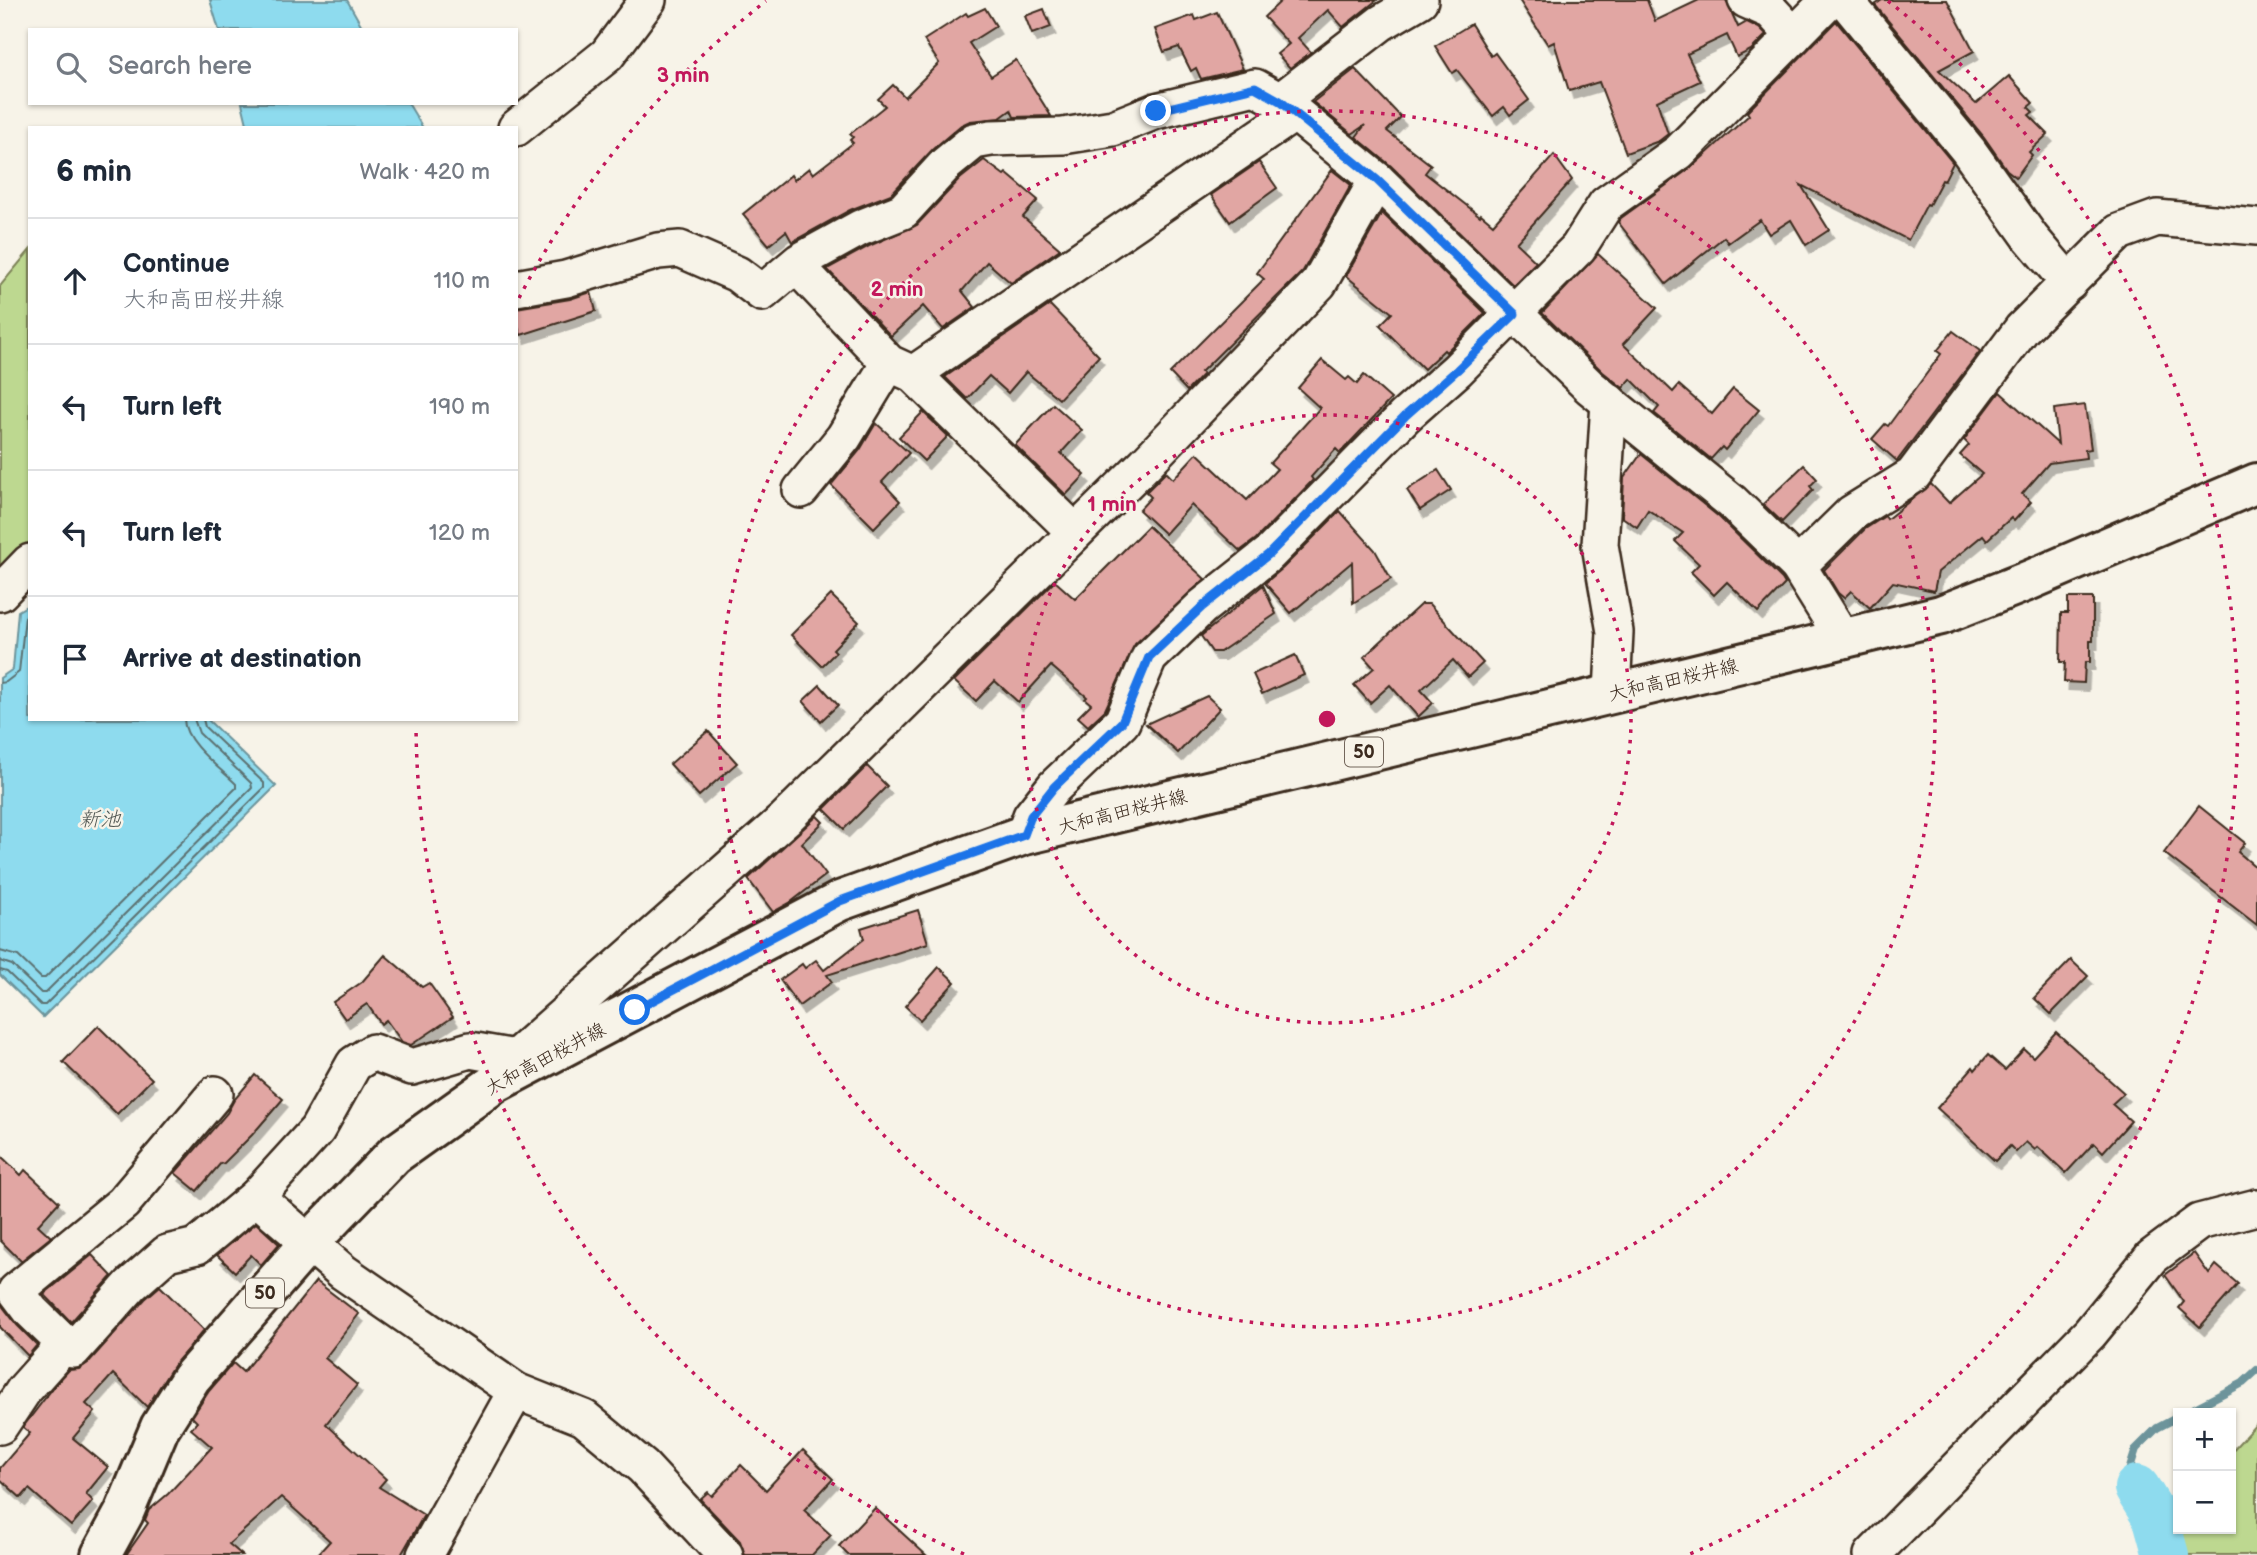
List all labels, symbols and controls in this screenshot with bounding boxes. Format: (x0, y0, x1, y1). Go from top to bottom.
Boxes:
search box (28, 28, 518, 105)
icon: search (52, 48, 90, 86)
text: Search here (108, 51, 252, 82)
text: 3 min (657, 63, 709, 88)
route end (1140, 95, 1171, 126)
text: 6 min (56, 154, 132, 190)
text: Walk · 420 m (360, 158, 490, 186)
text: Continue (123, 249, 230, 280)
icon: ahead (56, 262, 94, 300)
text: 110 m (433, 267, 490, 295)
text: 2 min (870, 277, 924, 302)
text: 大和高田桜井線 (123, 286, 284, 314)
icon: left (56, 388, 94, 426)
text: Turn left (123, 392, 222, 423)
text: 190 m (429, 393, 490, 421)
text: 1 min (1087, 492, 1137, 517)
icon: left (56, 514, 94, 552)
text: Turn left (123, 518, 222, 549)
text: 120 m (429, 519, 490, 547)
icon: arrive (56, 640, 94, 678)
text: Arrive at destination (123, 644, 362, 675)
street label: 大和高田桜井線 (1606, 654, 1741, 707)
centre of rings (1315, 707, 1339, 731)
road number: 50 (1345, 738, 1383, 766)
street label: 大和高田桜井線 (1055, 785, 1190, 840)
water label: 新池 (79, 807, 122, 832)
route start (619, 994, 650, 1025)
street label: 大和高田桜井線 (482, 1018, 610, 1101)
road number: 50 (246, 1278, 284, 1308)
map controls (2173, 1408, 2236, 1534)
button: + (2173, 1408, 2236, 1471)
button: − (2173, 1471, 2236, 1534)

